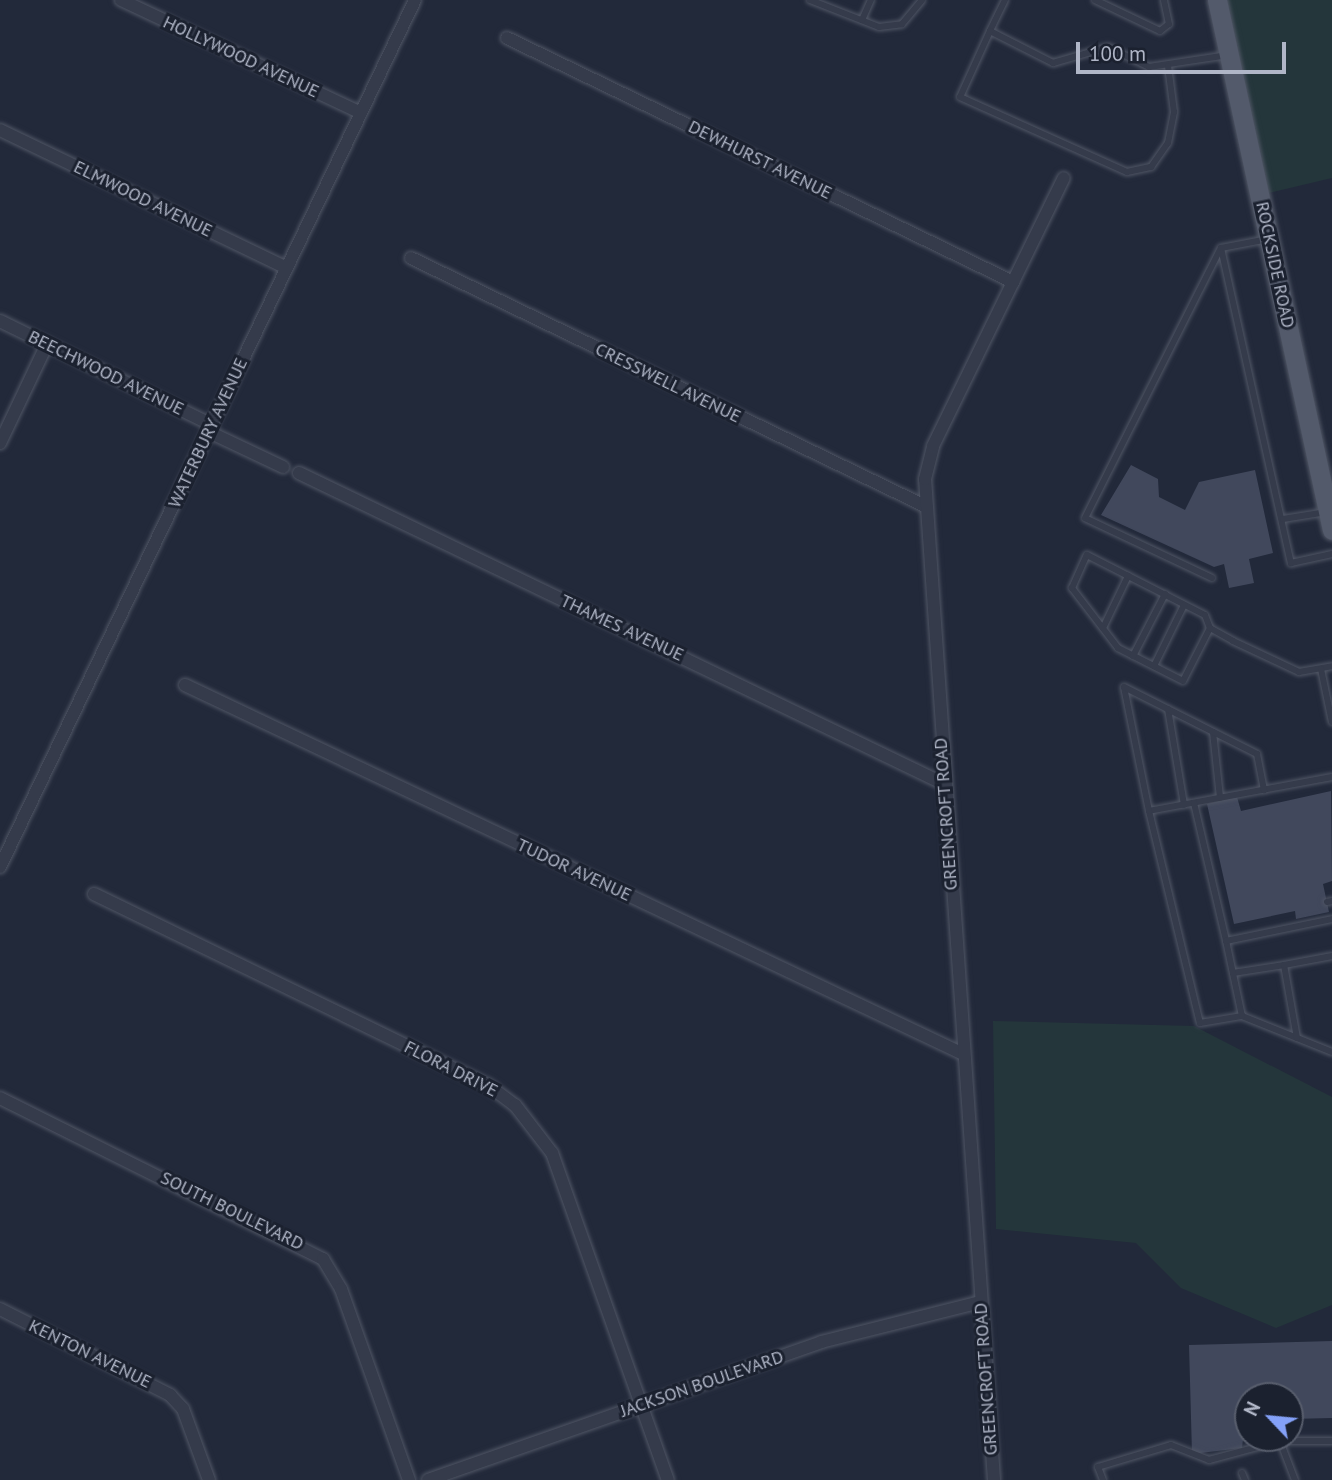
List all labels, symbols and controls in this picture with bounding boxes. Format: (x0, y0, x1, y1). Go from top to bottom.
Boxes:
street label: HOLLYWOOD AVENUE (159, 11, 323, 103)
scale bar (1080, 28, 1290, 72)
text: 100 m (1089, 40, 1146, 67)
street label: DEWHURST AVENUE (684, 116, 836, 204)
street label: ELMWOOD AVENUE (70, 156, 216, 242)
street label: ROCKSIDE ROAD (1251, 200, 1299, 330)
street label: BEECHWOOD AVENUE (24, 326, 188, 420)
street label: CRESSWELL AVENUE (591, 338, 745, 428)
street label: WATERBURY AVENUE (164, 354, 252, 512)
street label: THAMES AVENUE (557, 590, 687, 666)
street label: GREENCROFT ROAD (930, 737, 962, 891)
street label: TUDOR AVENUE (513, 834, 635, 906)
street label: FLORA DRIVE (400, 1036, 502, 1102)
street label: SOUTH BOULEVARD (157, 1167, 307, 1255)
street label: GREENCROFT ROAD (970, 1302, 1002, 1456)
street label: KENTON AVENUE (25, 1315, 155, 1393)
street label: JACKSON BOULEVARD (617, 1346, 787, 1422)
north arrow (1234, 1382, 1304, 1452)
text: N (1238, 1398, 1265, 1420)

